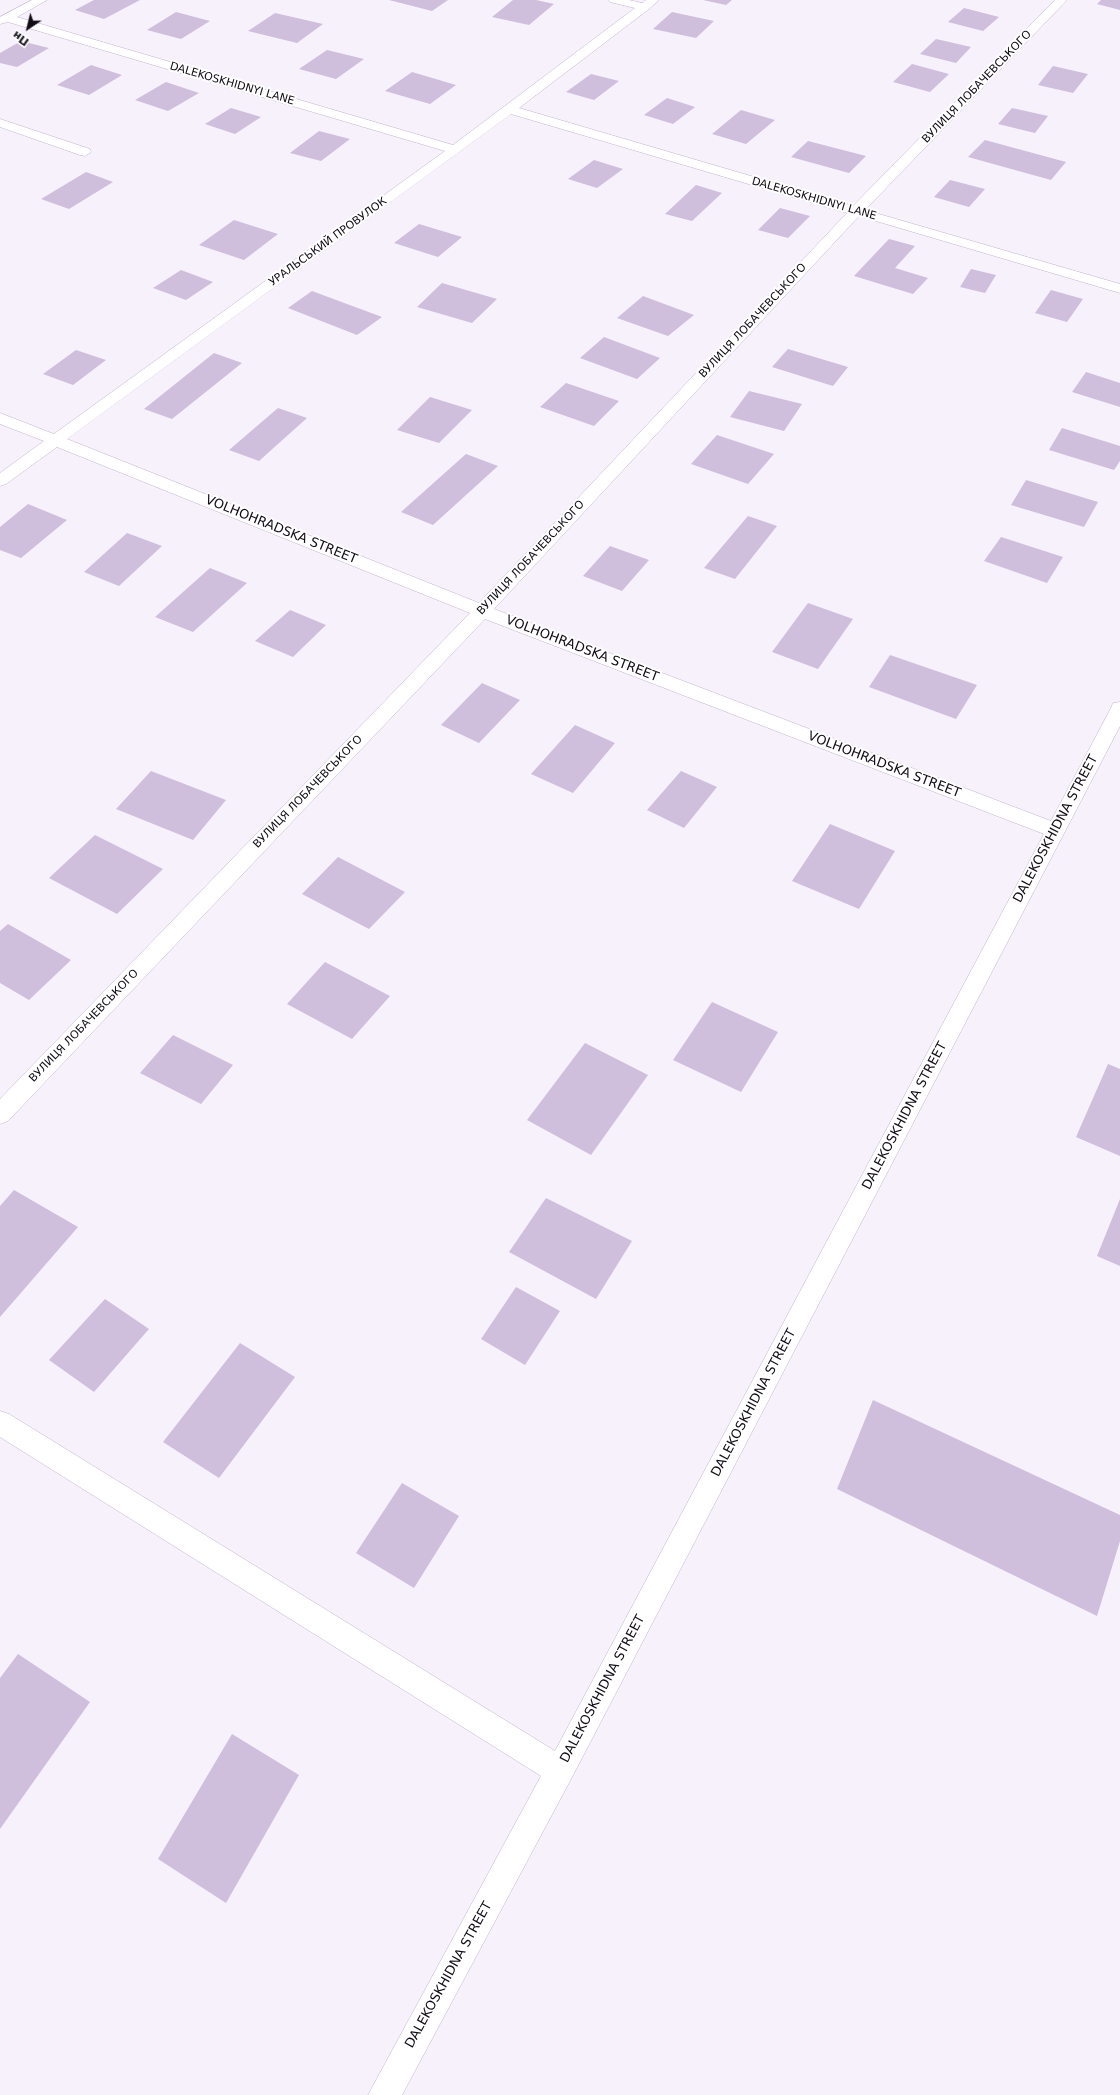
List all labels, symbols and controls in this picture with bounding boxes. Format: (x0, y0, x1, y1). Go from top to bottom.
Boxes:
north arrow (8, 8, 48, 48)
text: Пн (10, 28, 31, 48)
street label: ВУЛИЦЯ ЛОБАЧЕВСЬКОГО (920, 28, 1034, 146)
street label: DALEKOSKHIDNYI LANE (168, 60, 296, 108)
street label: DALEKOSKHIDNYI LANE (750, 175, 878, 223)
street label: УРАЛЬСЬКИЙ ПРОВУЛОК (267, 195, 389, 289)
street label: ВУЛИЦЯ ЛОБАЧЕВСЬКОГО (697, 261, 809, 381)
street label: VOLHOHRADSKA STREET (203, 492, 359, 568)
street label: ВУЛИЦЯ ЛОБАЧЕВСЬКОГО (475, 498, 587, 618)
street label: VOLHOHRADSKA STREET (503, 613, 661, 685)
street label: VOLHOHRADSKA STREET (805, 729, 963, 801)
street label: ВУЛИЦЯ ЛОБАЧЕВСЬКОГО (251, 733, 365, 851)
street label: DALEKOSKHIDNA STREET (1010, 753, 1102, 905)
street label: ВУЛИЦЯ ЛОБАЧЕВСЬКОГО (27, 967, 141, 1085)
street label: DALEKOSKHIDNA STREET (859, 1040, 951, 1192)
street label: DALEKOSKHIDNA STREET (708, 1327, 800, 1479)
street label: DALEKOSKHIDNA STREET (557, 1613, 649, 1765)
street label: DALEKOSKHIDNA STREET (402, 1899, 496, 2051)

